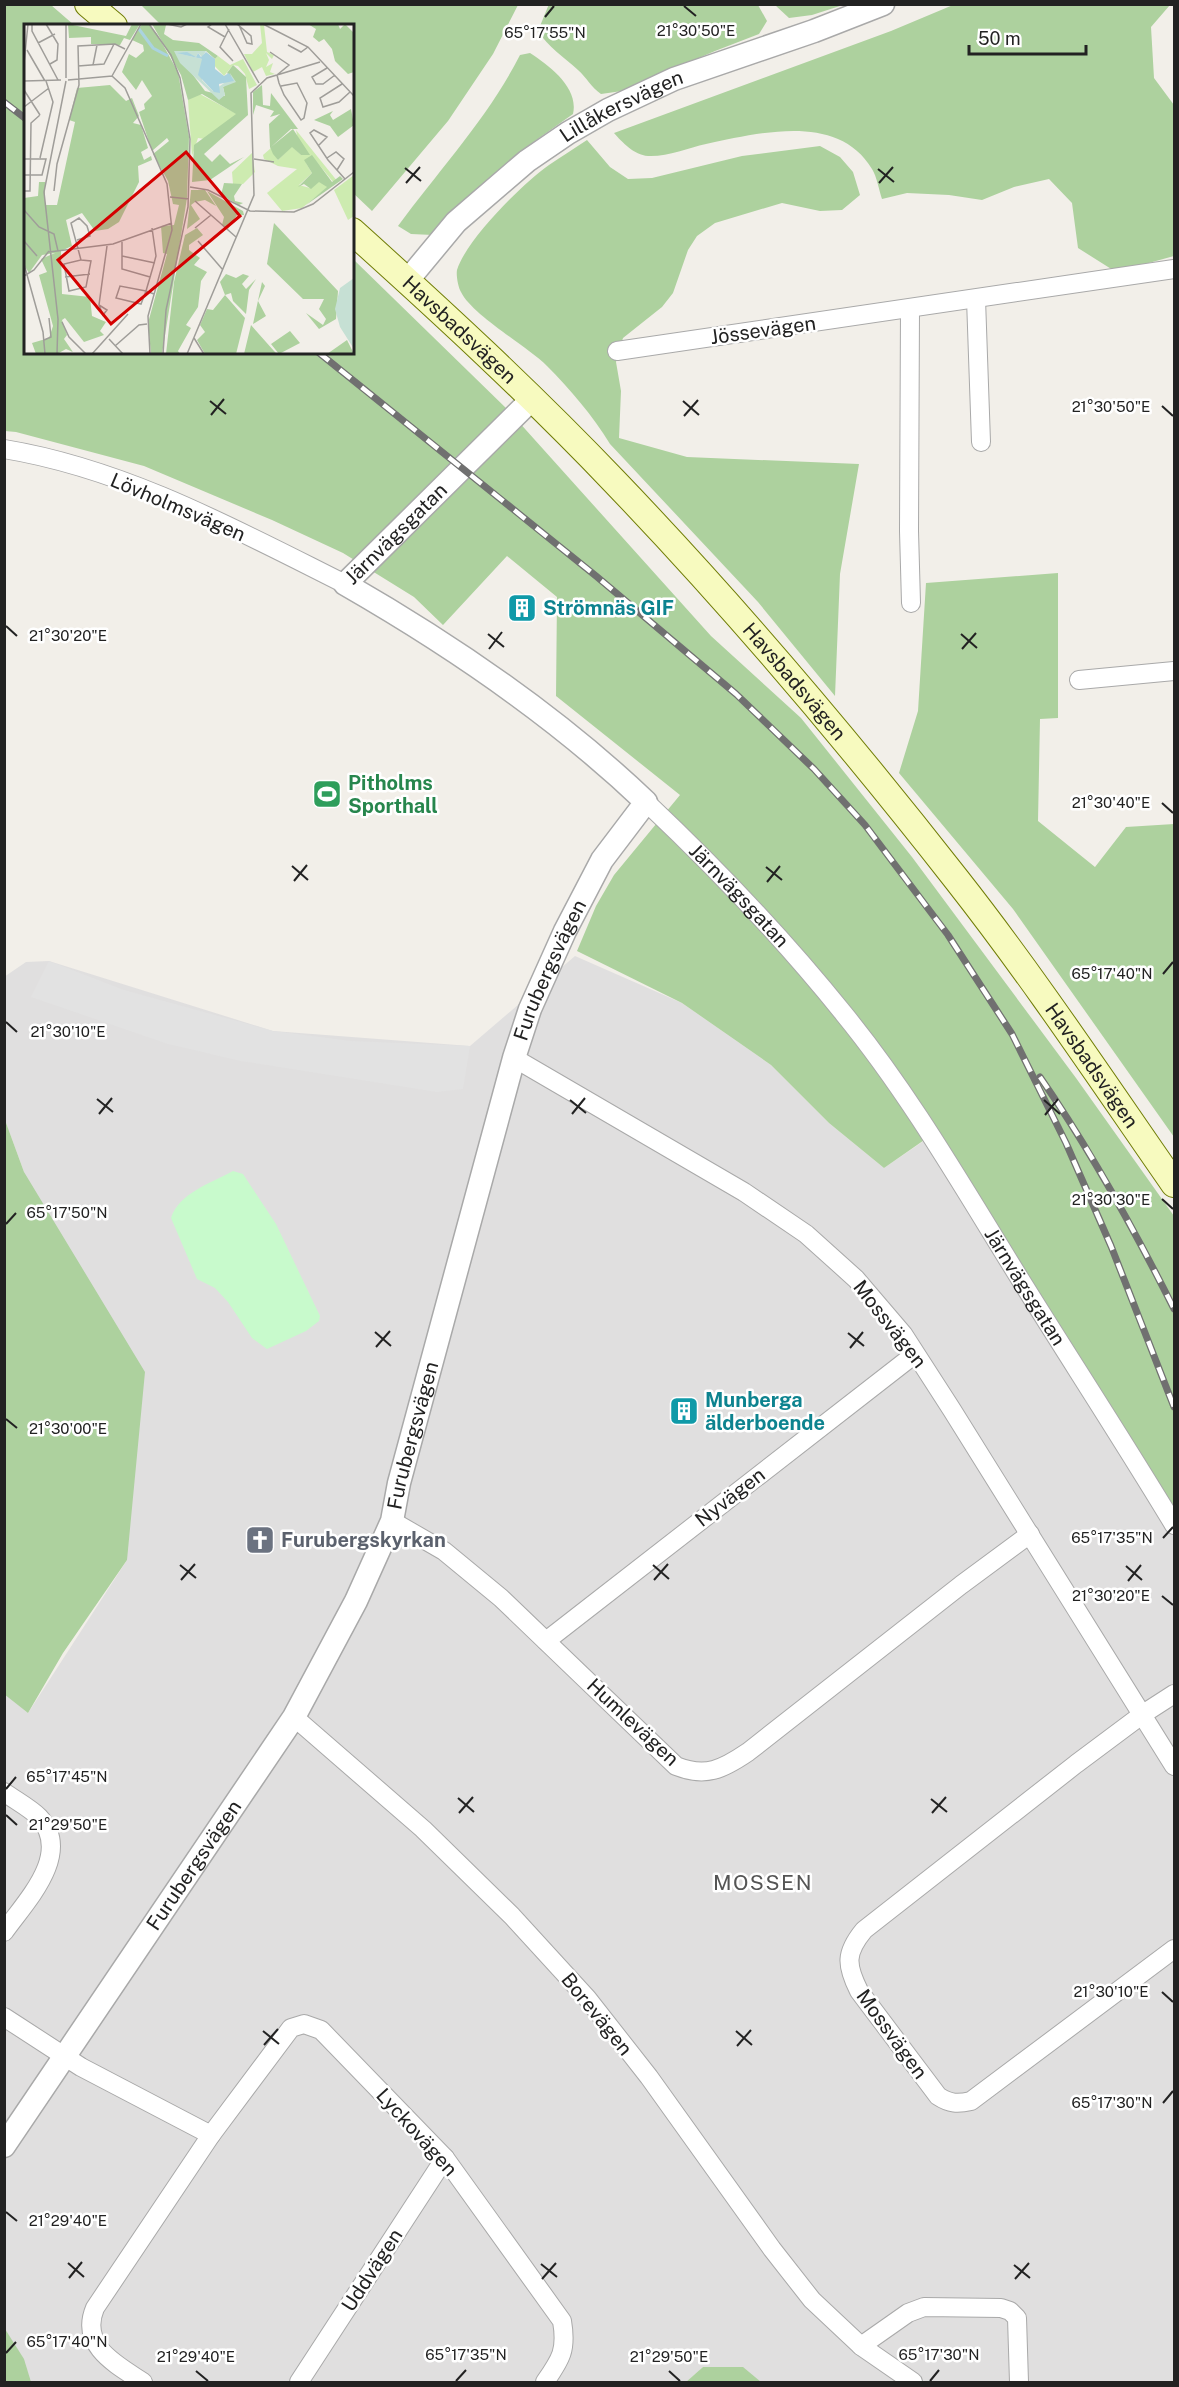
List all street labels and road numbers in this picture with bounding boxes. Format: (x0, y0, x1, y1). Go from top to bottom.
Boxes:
street label: Lillåkersvägen (555, 65, 686, 147)
street label: Havsbadsvägen (398, 271, 521, 389)
street label: Jössevägen (709, 311, 817, 349)
street label: Lövholmsvägen (107, 468, 249, 546)
street label: Järnvägsgatan (340, 478, 452, 589)
street label: Havsbadsvägen (738, 618, 851, 745)
street label: Järnvägsgatan (684, 839, 794, 952)
street label: Furubergsvägen (509, 895, 591, 1044)
street label: Havsbadsvägen (1040, 998, 1144, 1133)
street label: Järnvägsgatan (980, 1224, 1071, 1350)
street label: Mossvägen (848, 1275, 932, 1373)
street label: Furubergsvägen (382, 1359, 443, 1511)
street label: Nyvägen (690, 1462, 770, 1532)
street label: Humlevägen (582, 1673, 684, 1771)
street label: Furubergsvägen (141, 1795, 246, 1935)
street label: Borevägen (556, 1968, 638, 2060)
street label: Mossvägen (851, 1985, 933, 2083)
street label: Lyckovägen (371, 2083, 463, 2181)
street label: Uddvägen (336, 2224, 408, 2316)

